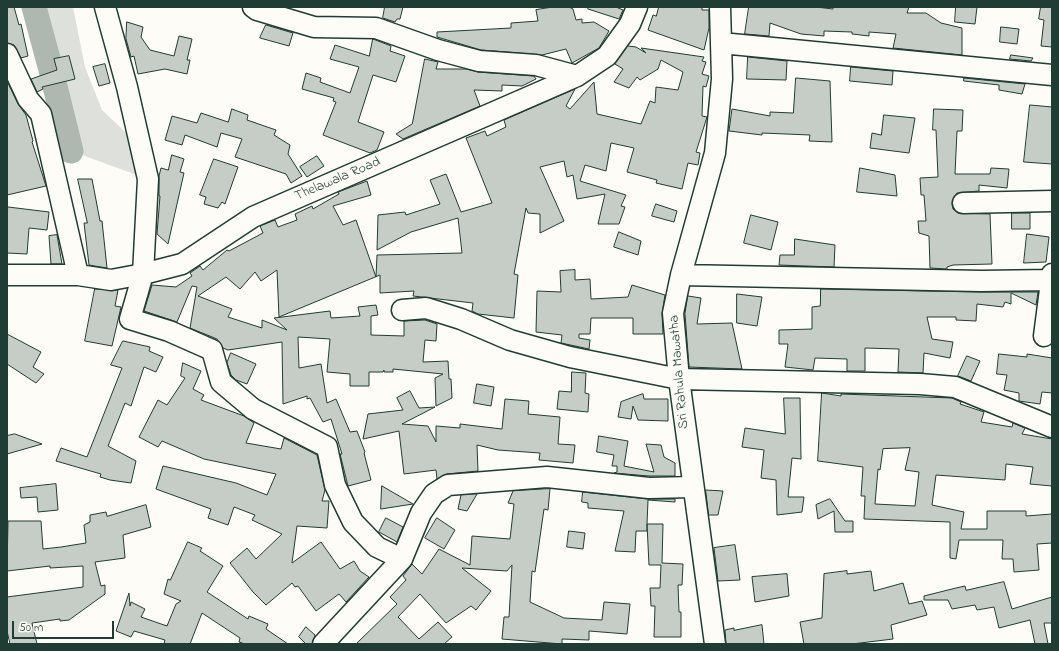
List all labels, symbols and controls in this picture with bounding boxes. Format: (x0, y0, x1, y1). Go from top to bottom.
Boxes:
street label: Thelawala Road (293, 154, 383, 206)
street label: Sri Rahula Mawatha (667, 314, 693, 430)
scale bar (14, 613, 116, 639)
text: 50 m (19, 619, 43, 637)

